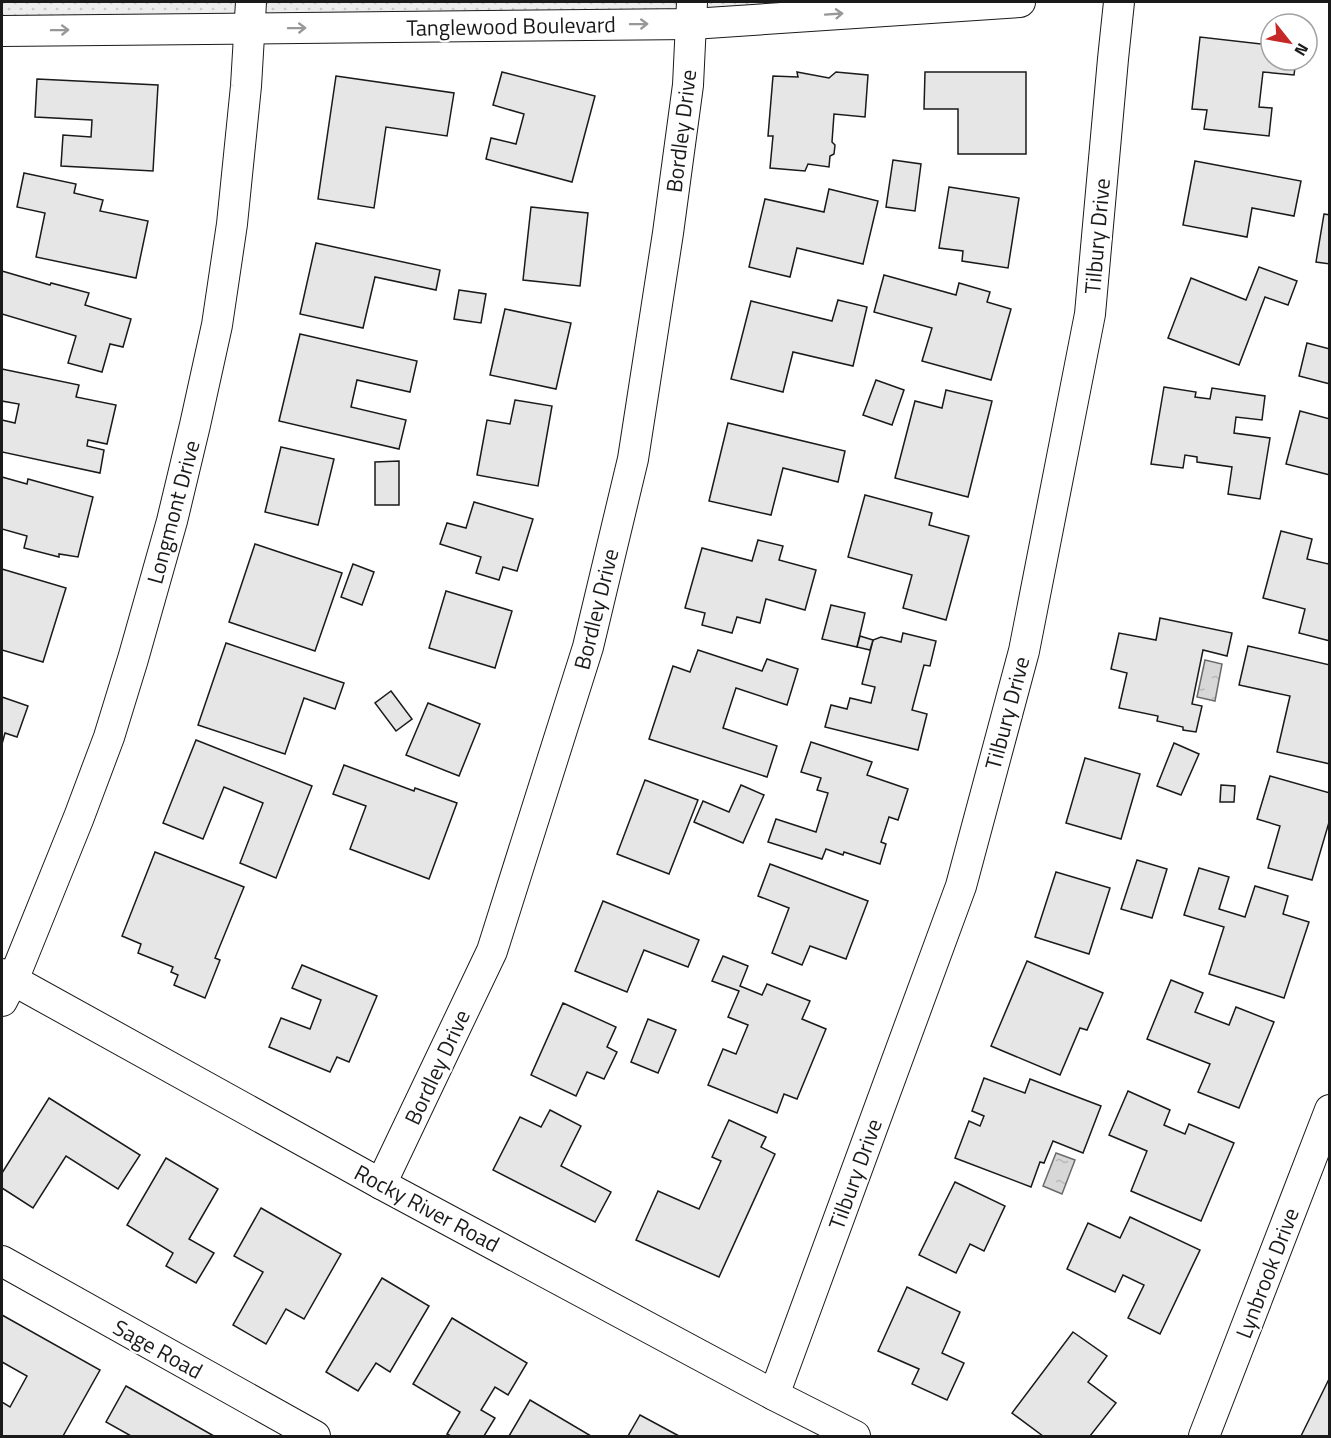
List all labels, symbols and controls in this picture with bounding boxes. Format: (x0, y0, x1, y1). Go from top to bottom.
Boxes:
street label: Tanglewood Boulevard (406, 7, 616, 45)
one-way arrow (823, 8, 843, 19)
north arrow (1259, 12, 1319, 72)
one-way arrow (628, 18, 648, 30)
one-way arrow (286, 22, 306, 34)
one-way arrow (49, 24, 69, 36)
text: N (1289, 39, 1315, 61)
street label: Bordley Drive (657, 68, 705, 194)
street label: Tilbury Drive (1075, 177, 1119, 295)
street label: Longmont Drive (137, 436, 209, 588)
street label: Bordley Drive (565, 545, 627, 673)
street label: Tilbury Drive (976, 653, 1038, 773)
street label: Bordley Drive (395, 1004, 479, 1130)
street label: Tilbury Drive (819, 1114, 891, 1234)
street label: Rocky River Road (348, 1155, 506, 1261)
street label: Lynbrook Drive (1226, 1203, 1308, 1343)
street label: Sage Road (107, 1310, 209, 1388)

